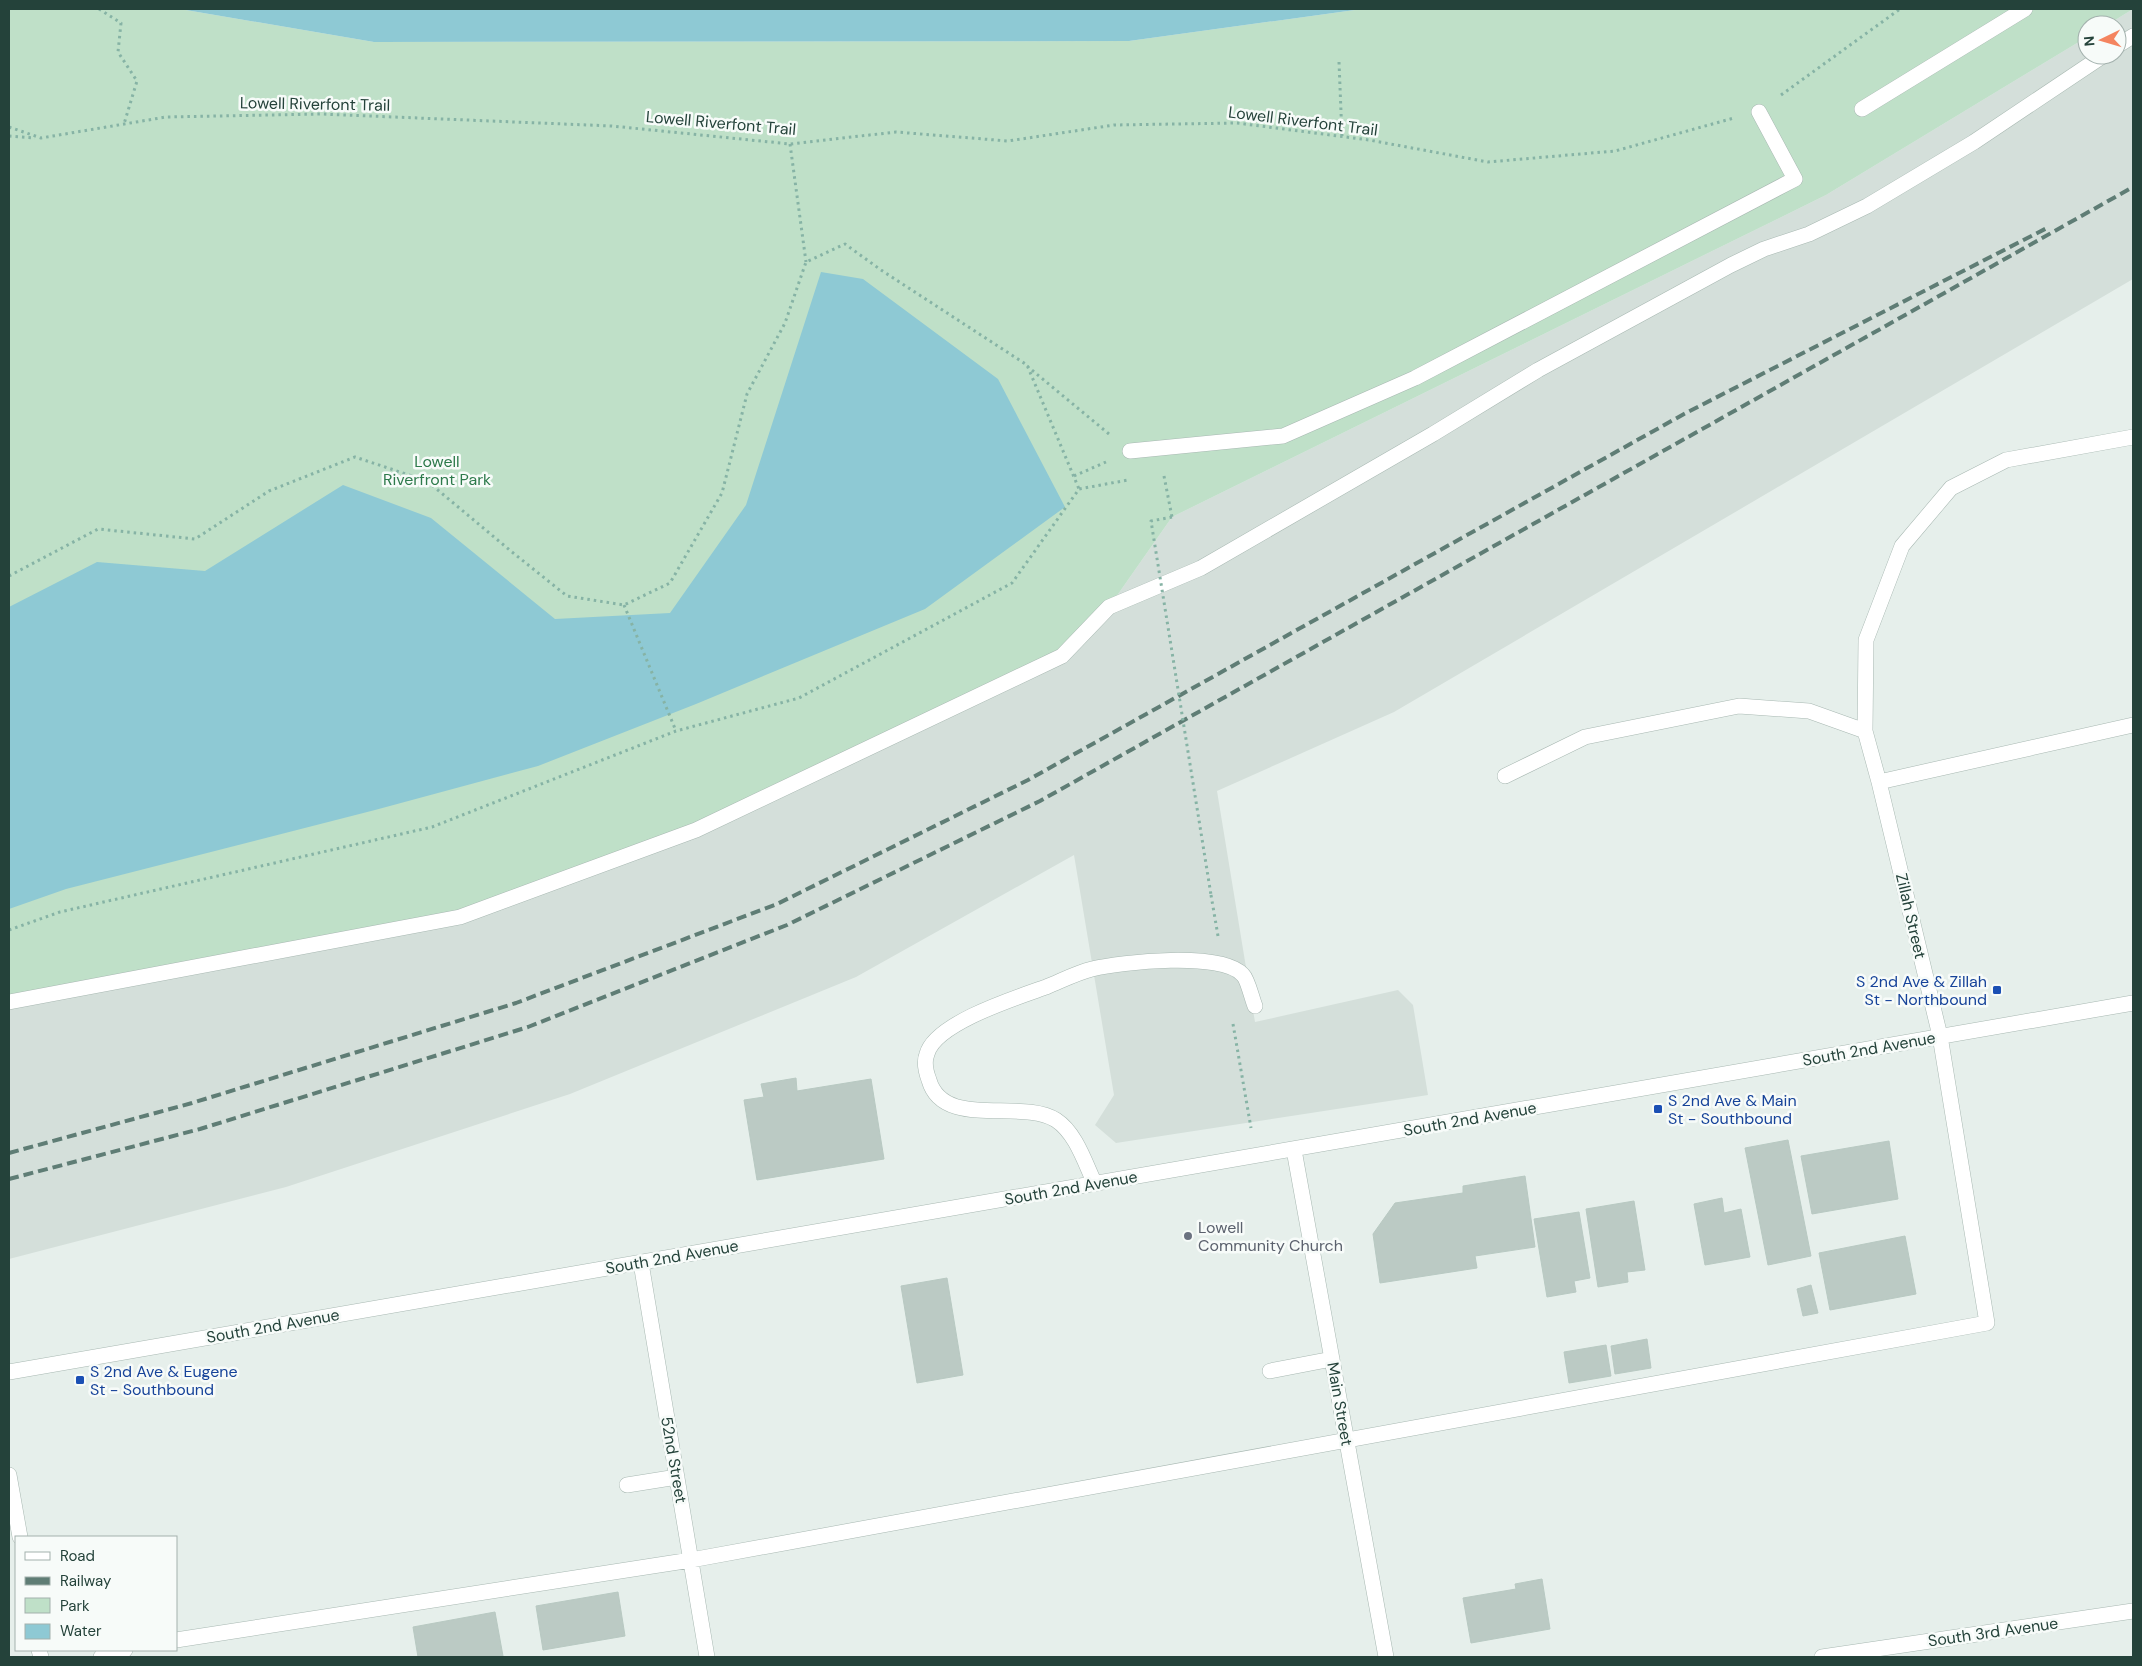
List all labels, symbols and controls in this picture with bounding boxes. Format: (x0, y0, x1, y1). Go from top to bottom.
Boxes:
north arrow (2077, 15, 2127, 65)
text: N (2080, 35, 2098, 47)
street label: Lowell Riverfont Trail (240, 92, 390, 116)
street label: Lowell Riverfont Trail (1227, 101, 1379, 141)
street label: Lowell Riverfont Trail (645, 106, 797, 140)
park label: Lowell Riverfront Park (383, 451, 491, 490)
street label: Zillah Street (1891, 871, 1931, 961)
place label: S 2nd Ave & Zillah St - Northbound (1856, 971, 1987, 1010)
marker: S 2nd Ave & Zillah St - Northbound (1991, 984, 2003, 996)
street label: South 2nd Avenue (1801, 1027, 1937, 1071)
place label: S 2nd Ave & Main St - Southbound (1668, 1090, 1797, 1129)
street label: South 2nd Avenue (1402, 1097, 1538, 1141)
marker: S 2nd Ave & Main St - Southbound (1652, 1103, 1664, 1115)
street label: South 2nd Avenue (1003, 1166, 1139, 1210)
place label: Lowell Community Church (1198, 1217, 1343, 1256)
marker: Lowell Community Church (1182, 1230, 1194, 1242)
street label: South 2nd Avenue (604, 1235, 740, 1279)
street label: South 2nd Avenue (205, 1304, 341, 1348)
street label: Main Street (1322, 1360, 1358, 1448)
place label: S 2nd Ave & Eugene St - Southbound (90, 1361, 238, 1400)
marker: S 2nd Ave & Eugene St - Southbound (74, 1374, 86, 1386)
street label: 52nd Street (656, 1415, 692, 1505)
legend (15, 1536, 178, 1651)
text: Road (60, 1546, 95, 1566)
text: Railway (60, 1571, 112, 1591)
text: Park (60, 1596, 90, 1616)
street label: South 3rd Avenue (1926, 1612, 2060, 1652)
text: Water (60, 1621, 102, 1641)

